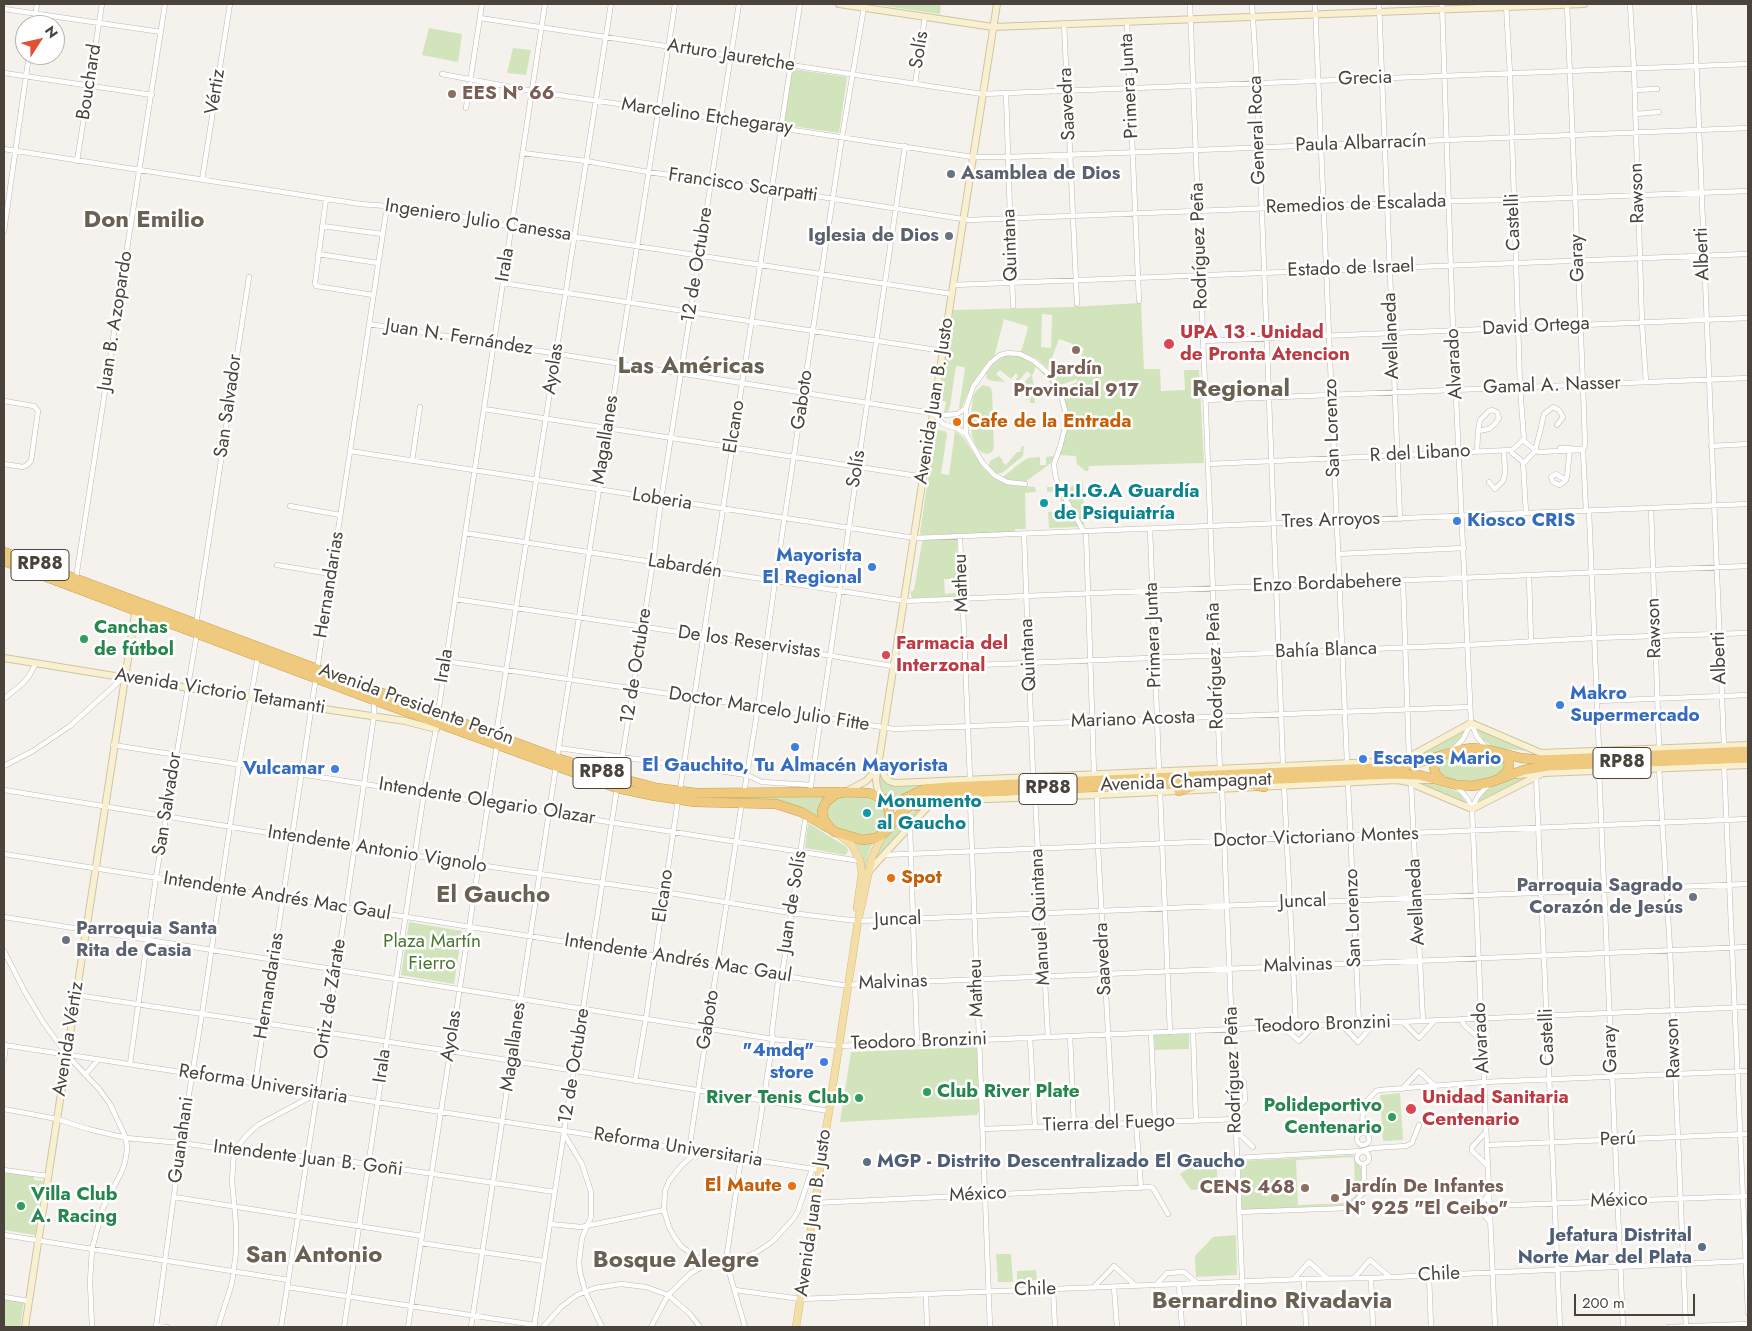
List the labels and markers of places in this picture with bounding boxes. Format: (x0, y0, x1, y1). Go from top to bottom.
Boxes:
place label: EES N° 66 (462, 83, 554, 105)
marker: EES N° 66 (446, 88, 458, 100)
place label: Asamblea de Dios (961, 163, 1120, 185)
marker: Asamblea de Dios (945, 168, 957, 180)
place label: Iglesia de Dios (808, 225, 939, 247)
marker: Iglesia de Dios (943, 230, 955, 242)
place label: UPA 13 - Unidad de Pronta Atencion (1180, 322, 1350, 366)
marker: UPA 13 - Unidad de Pronta Atencion (1162, 337, 1176, 351)
marker: Jardín Provincial 917 (1070, 344, 1082, 356)
place label: Jardín Provincial 917 (1013, 358, 1139, 402)
place label: Cafe de la Entrada (967, 411, 1132, 433)
marker: Cafe de la Entrada (951, 416, 963, 428)
place label: H.I.G.A Guardía de Psiquiatría (1054, 481, 1200, 525)
marker: H.I.G.A Guardía de Psiquiatría (1038, 497, 1050, 509)
place label: Kiosco CRIS (1467, 510, 1575, 532)
marker: Kiosco CRIS (1451, 515, 1463, 527)
place label: Mayorista El Regional (762, 545, 862, 589)
marker: Mayorista El Regional (866, 561, 878, 573)
place label: Canchas de fútbol (94, 617, 174, 661)
marker: Canchas de fútbol (78, 633, 90, 645)
place label: Farmacia del Interzonal (896, 633, 1008, 677)
marker: Farmacia del Interzonal (880, 649, 892, 661)
place label: Makro Supermercado (1570, 683, 1700, 727)
marker: Makro Supermercado (1554, 699, 1566, 711)
marker: El Gauchito, Tu Almacén Mayorista (789, 741, 801, 753)
place label: Escapes Mario (1373, 748, 1501, 770)
marker: Escapes Mario (1357, 753, 1369, 765)
place label: El Gauchito, Tu Almacén Mayorista (642, 755, 948, 777)
place label: Vulcamar (243, 758, 325, 780)
marker: Vulcamar (329, 763, 341, 775)
place label: Monumento al Gaucho (877, 791, 982, 835)
marker: Monumento al Gaucho (861, 807, 873, 819)
place label: Spot (901, 867, 942, 889)
marker: Spot (885, 872, 897, 884)
place label: Parroquia Sagrado Corazón de Jesús (1516, 875, 1683, 919)
marker: Parroquia Sagrado Corazón de Jesús (1687, 891, 1699, 903)
place label: Parroquia Santa Rita de Casia (76, 918, 217, 962)
marker: Parroquia Santa Rita de Casia (60, 934, 72, 946)
place label: "4mdq" store (743, 1040, 814, 1084)
marker: "4mdq" store (818, 1056, 830, 1068)
place label: Club River Plate (937, 1081, 1080, 1103)
marker: Club River Plate (921, 1086, 933, 1098)
place label: River Tenis Club (706, 1087, 849, 1109)
place label: Unidad Sanitaria Centenario (1422, 1087, 1569, 1131)
marker: River Tenis Club (853, 1092, 865, 1104)
place label: Polideportivo Centenario (1264, 1095, 1382, 1139)
marker: Unidad Sanitaria Centenario (1404, 1102, 1418, 1116)
marker: Polideportivo Centenario (1386, 1111, 1398, 1123)
place label: MGP - Distrito Descentralizado El Gaucho (877, 1151, 1245, 1173)
marker: MGP - Distrito Descentralizado El Gaucho (861, 1156, 873, 1168)
place label: El Maute (705, 1175, 782, 1197)
place label: Jardín De Infantes Nº 925 "El Ceibo" (1345, 1176, 1508, 1220)
place label: CENS 468 (1200, 1177, 1295, 1199)
marker: El Maute (786, 1180, 798, 1192)
marker: CENS 468 (1299, 1182, 1311, 1194)
place label: Villa Club A. Racing (31, 1184, 118, 1228)
marker: Jardín De Infantes Nº 925 "El Ceibo" (1329, 1192, 1341, 1204)
marker: Villa Club A. Racing (15, 1200, 27, 1212)
place label: Jefatura Distrital Norte Mar del Plata (1518, 1225, 1692, 1269)
marker: Jefatura Distrital Norte Mar del Plata (1696, 1241, 1708, 1253)

